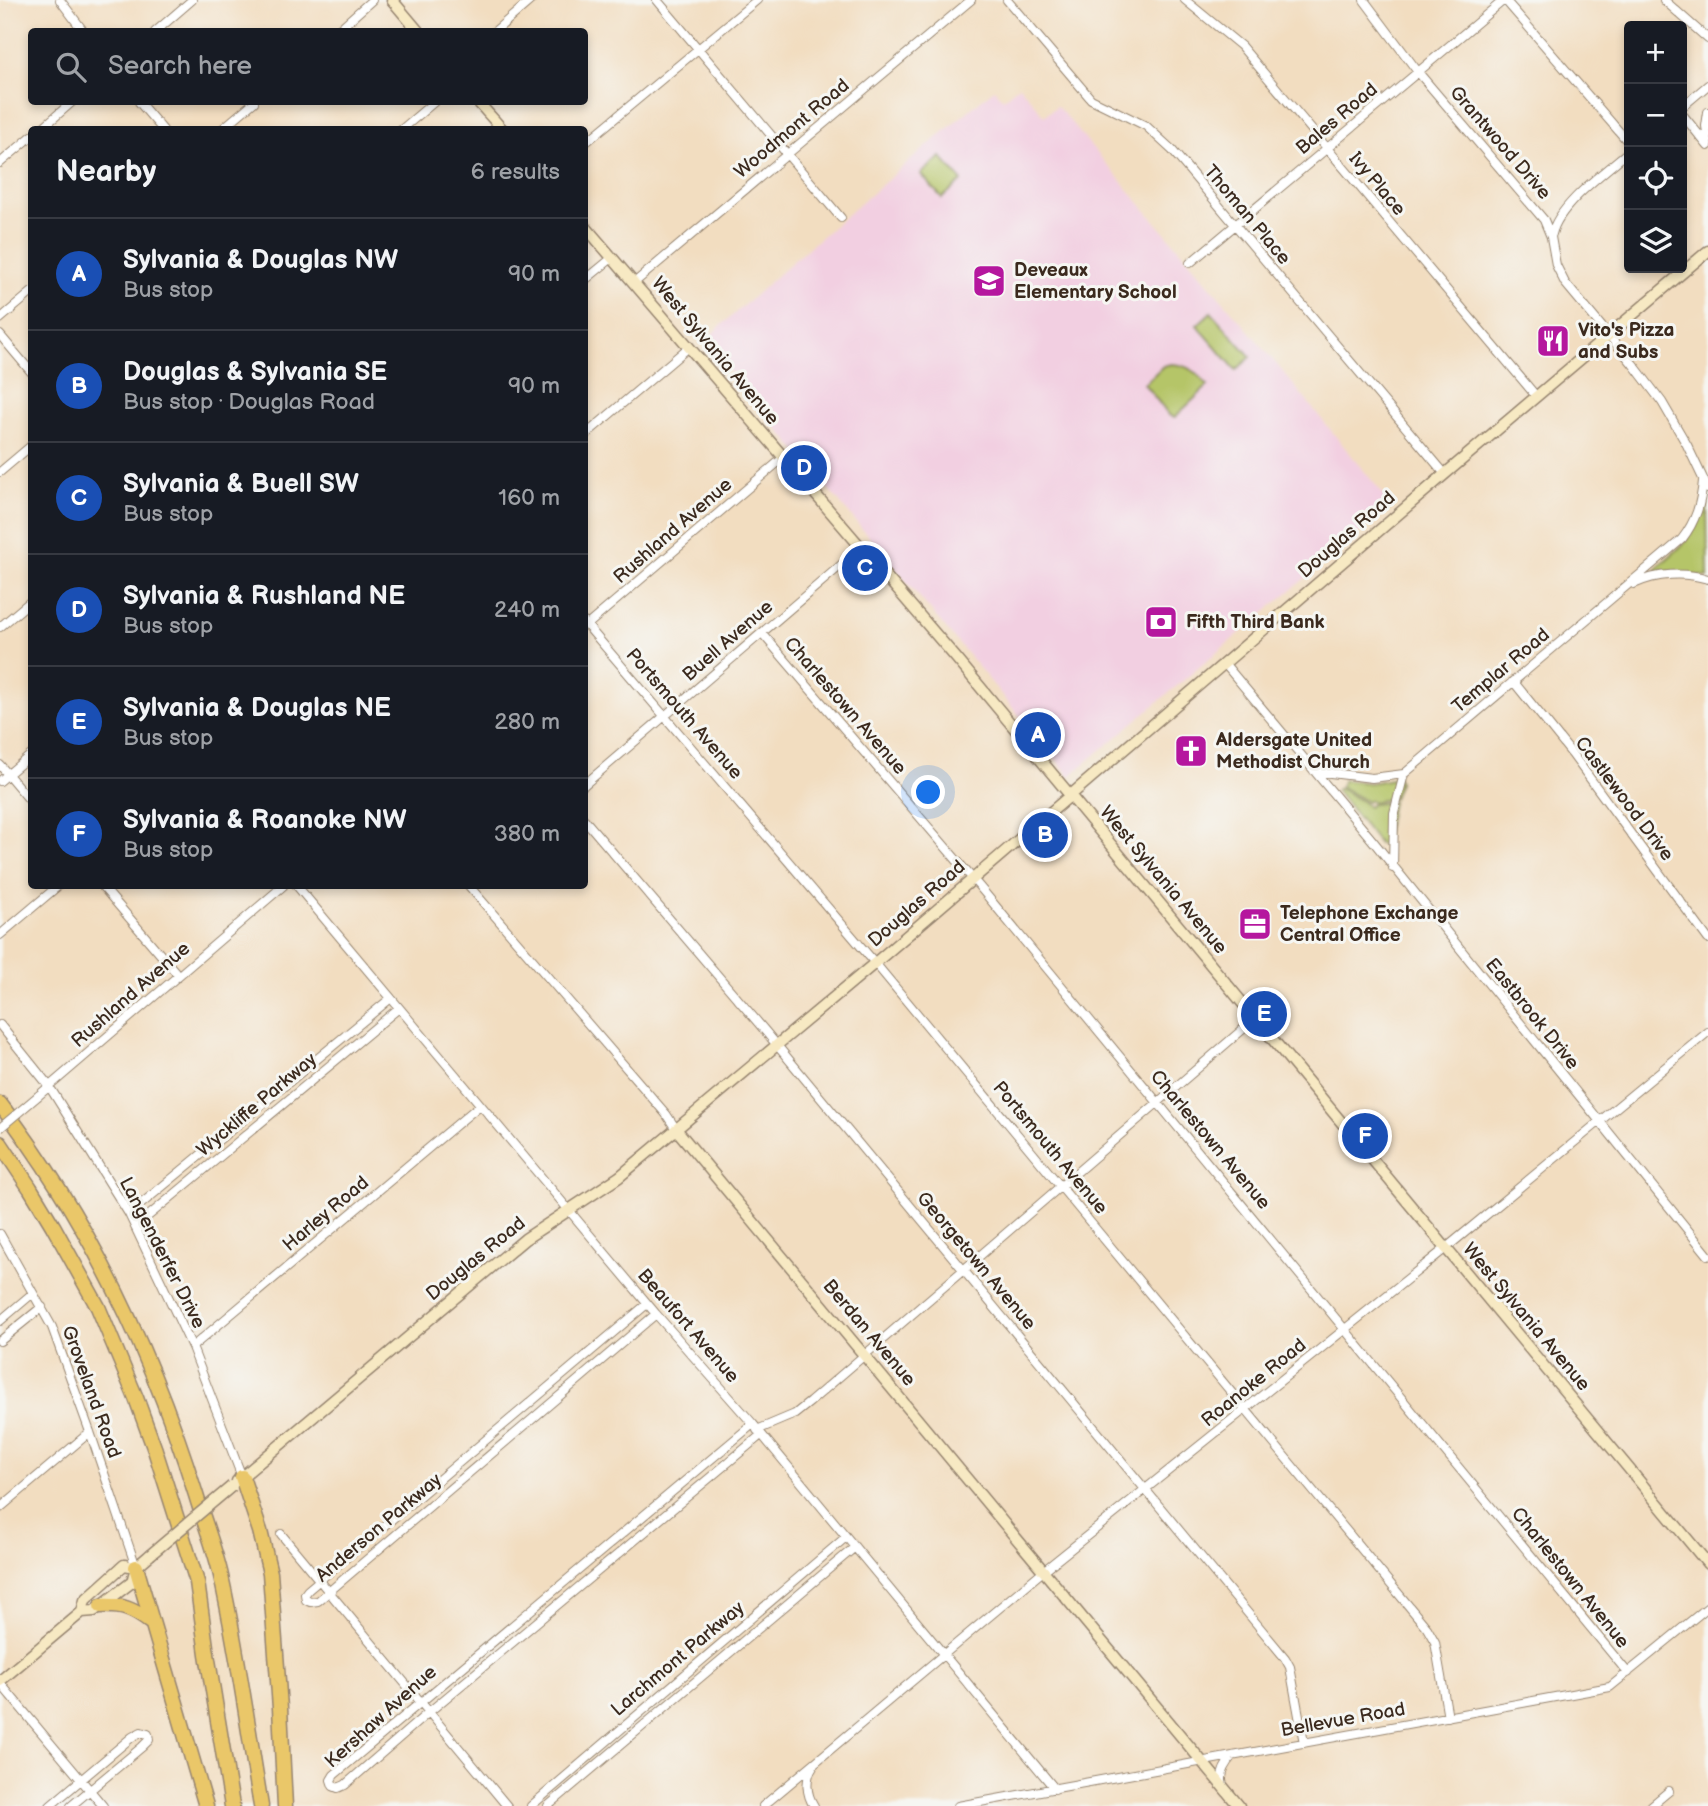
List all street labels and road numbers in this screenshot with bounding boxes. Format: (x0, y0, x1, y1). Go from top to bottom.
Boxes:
street label: Woodmont Road (730, 74, 854, 184)
street label: Bales Road (1291, 78, 1383, 160)
street label: Grantwood Drive (1444, 82, 1556, 204)
street label: Ivy Place (1344, 147, 1410, 221)
street label: Thoman Place (1199, 161, 1295, 269)
street label: West Sylvania Avenue (646, 272, 784, 430)
street label: Rushland Avenue (609, 473, 737, 589)
street label: Douglas Road (1294, 487, 1400, 583)
street label: Buell Avenue (678, 596, 778, 686)
street label: Templar Road (1448, 624, 1554, 718)
street label: Charlestown Avenue (779, 633, 911, 779)
street label: Portsmouth Avenue (621, 644, 747, 784)
street label: Castlewood Drive (1570, 732, 1678, 866)
street label: West Sylvania Avenue (1094, 801, 1232, 959)
street label: Douglas Road (864, 856, 970, 952)
street label: Rushland Avenue (67, 937, 195, 1053)
street label: Eastbrook Drive (1480, 954, 1584, 1074)
street label: Wyckliffe Parkway (192, 1048, 322, 1162)
street label: Charlestown Avenue (1145, 1066, 1275, 1214)
street label: Portsmouth Avenue (988, 1077, 1112, 1219)
street label: Harley Road (278, 1171, 374, 1257)
street label: Langenderfer Drive (114, 1173, 210, 1333)
street label: Georgetown Avenue (911, 1187, 1041, 1335)
street label: Douglas Road (422, 1212, 530, 1306)
street label: West Sylvania Avenue (1457, 1238, 1595, 1396)
street label: Beaufort Avenue (632, 1264, 744, 1388)
street label: Berdan Avenue (818, 1275, 920, 1391)
street label: Groveland Road (56, 1323, 126, 1461)
street label: Roanoke Road (1197, 1334, 1311, 1432)
street label: Anderson Parkway (311, 1468, 447, 1587)
street label: Charlestown Avenue (1506, 1503, 1634, 1653)
street label: Larchmont Parkway (607, 1596, 749, 1721)
street label: Kershaw Avenue (320, 1661, 442, 1773)
street label: Bellevue Road (1279, 1698, 1407, 1742)

